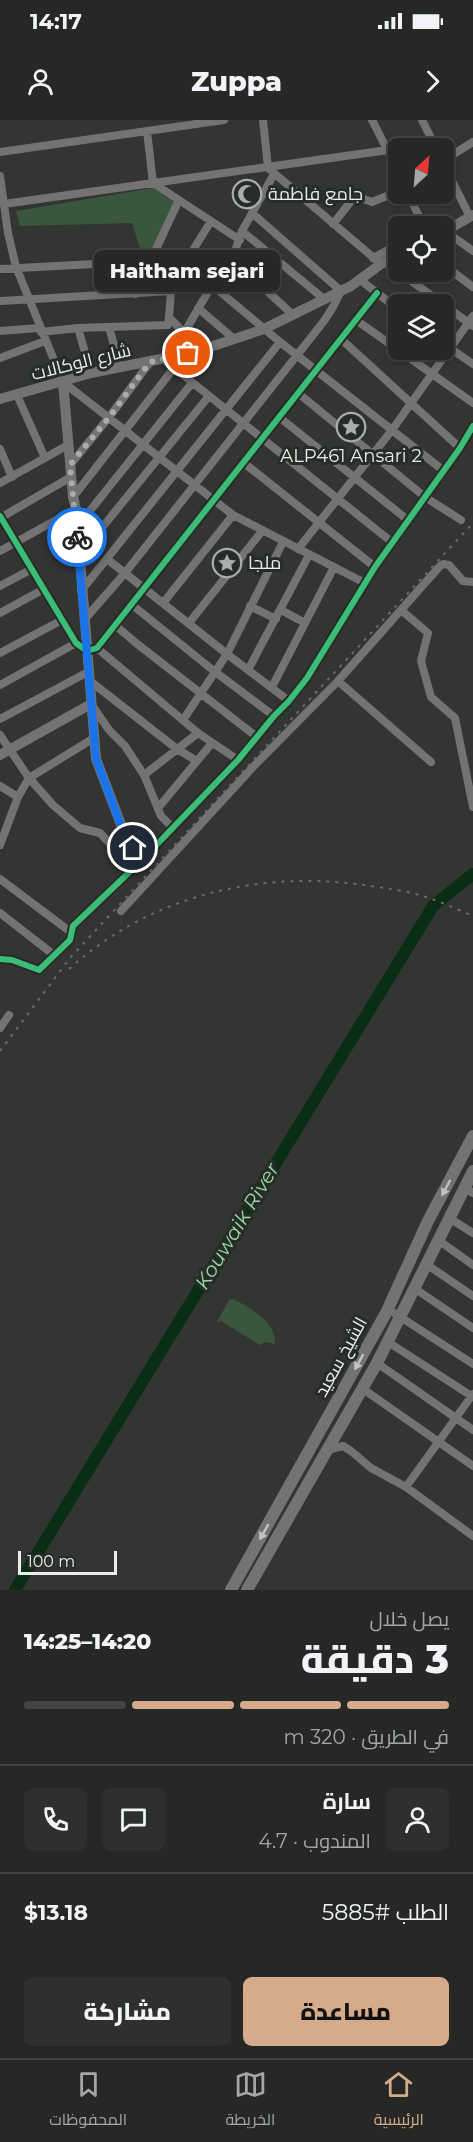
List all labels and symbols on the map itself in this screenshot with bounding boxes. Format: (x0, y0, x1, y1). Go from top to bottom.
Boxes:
north arrow (388, 138, 454, 204)
mosque icon: جامع فاطمة (231, 178, 263, 210)
place label: جامع فاطمة (268, 183, 363, 206)
callout: Haitham sejari (95, 251, 281, 293)
pin (162, 327, 213, 378)
street label: شارع الوكالات (29, 339, 133, 386)
place icon: ALP461 Ansari 2 (335, 411, 367, 443)
place label: ALP461 Ansari 2 (280, 445, 422, 467)
courier (47, 507, 107, 567)
place icon: ملجا (211, 547, 243, 579)
place label: ملجا (248, 552, 281, 574)
pin (107, 822, 158, 873)
water label: Kouwaik River (190, 1157, 285, 1294)
one-way arrow (441, 1180, 451, 1197)
street label: الشيخ سعيد (310, 1313, 373, 1401)
one-way arrow (354, 1354, 364, 1371)
one-way arrow (259, 1524, 269, 1541)
scale bar (18, 1548, 117, 1576)

